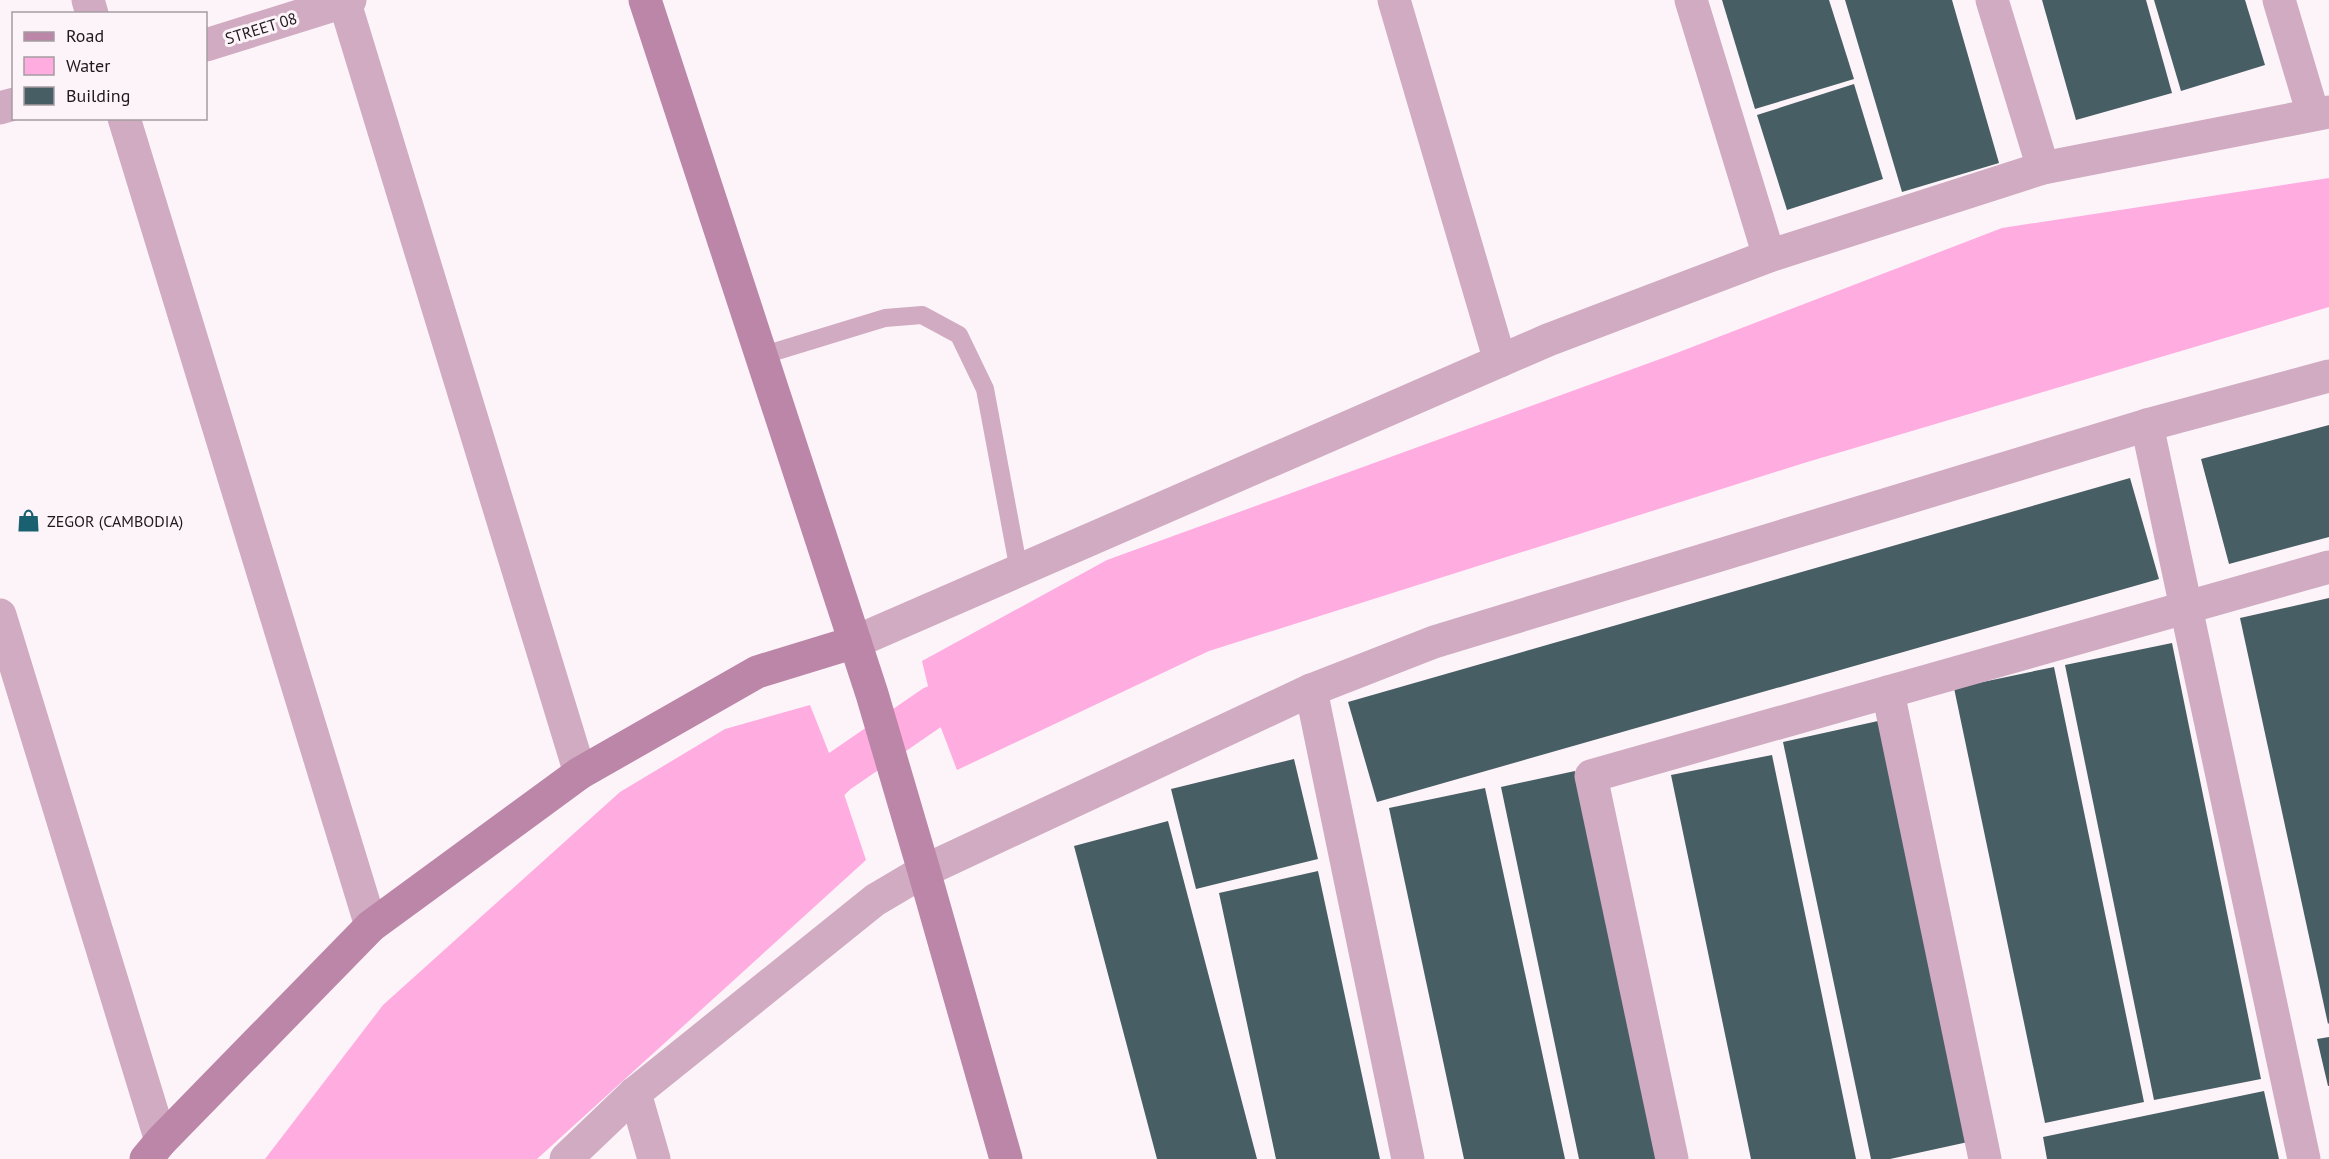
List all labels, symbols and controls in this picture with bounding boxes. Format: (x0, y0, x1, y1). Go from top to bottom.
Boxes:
street label: STREET 08 (223, 8, 299, 48)
legend (12, 12, 207, 120)
text: Road (66, 24, 104, 47)
text: Water (66, 54, 110, 77)
text: Building (66, 84, 130, 107)
shop icon: ZEGOR (CAMBODIA) (16, 508, 42, 534)
place label: ZEGOR (CAMBODIA) (47, 511, 183, 531)

